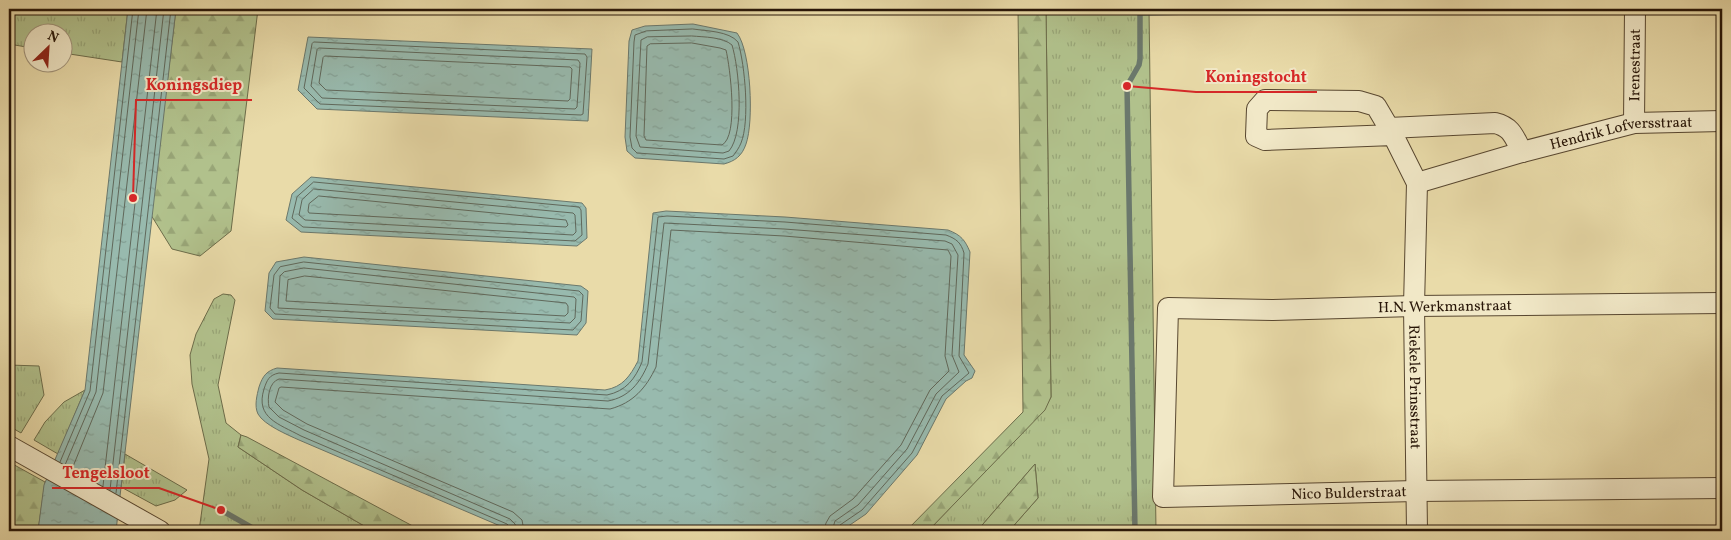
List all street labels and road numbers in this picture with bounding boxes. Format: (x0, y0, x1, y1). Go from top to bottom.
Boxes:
street label: Irenestraat (1625, 29, 1647, 102)
street label: Hendrik Lofversstraat (1548, 113, 1693, 156)
street label: H.N. Werkmanstraat (1378, 296, 1512, 319)
street label: Riekele Prinsstraat (1402, 325, 1425, 449)
street label: Nico Bulderstraat (1291, 482, 1407, 506)

